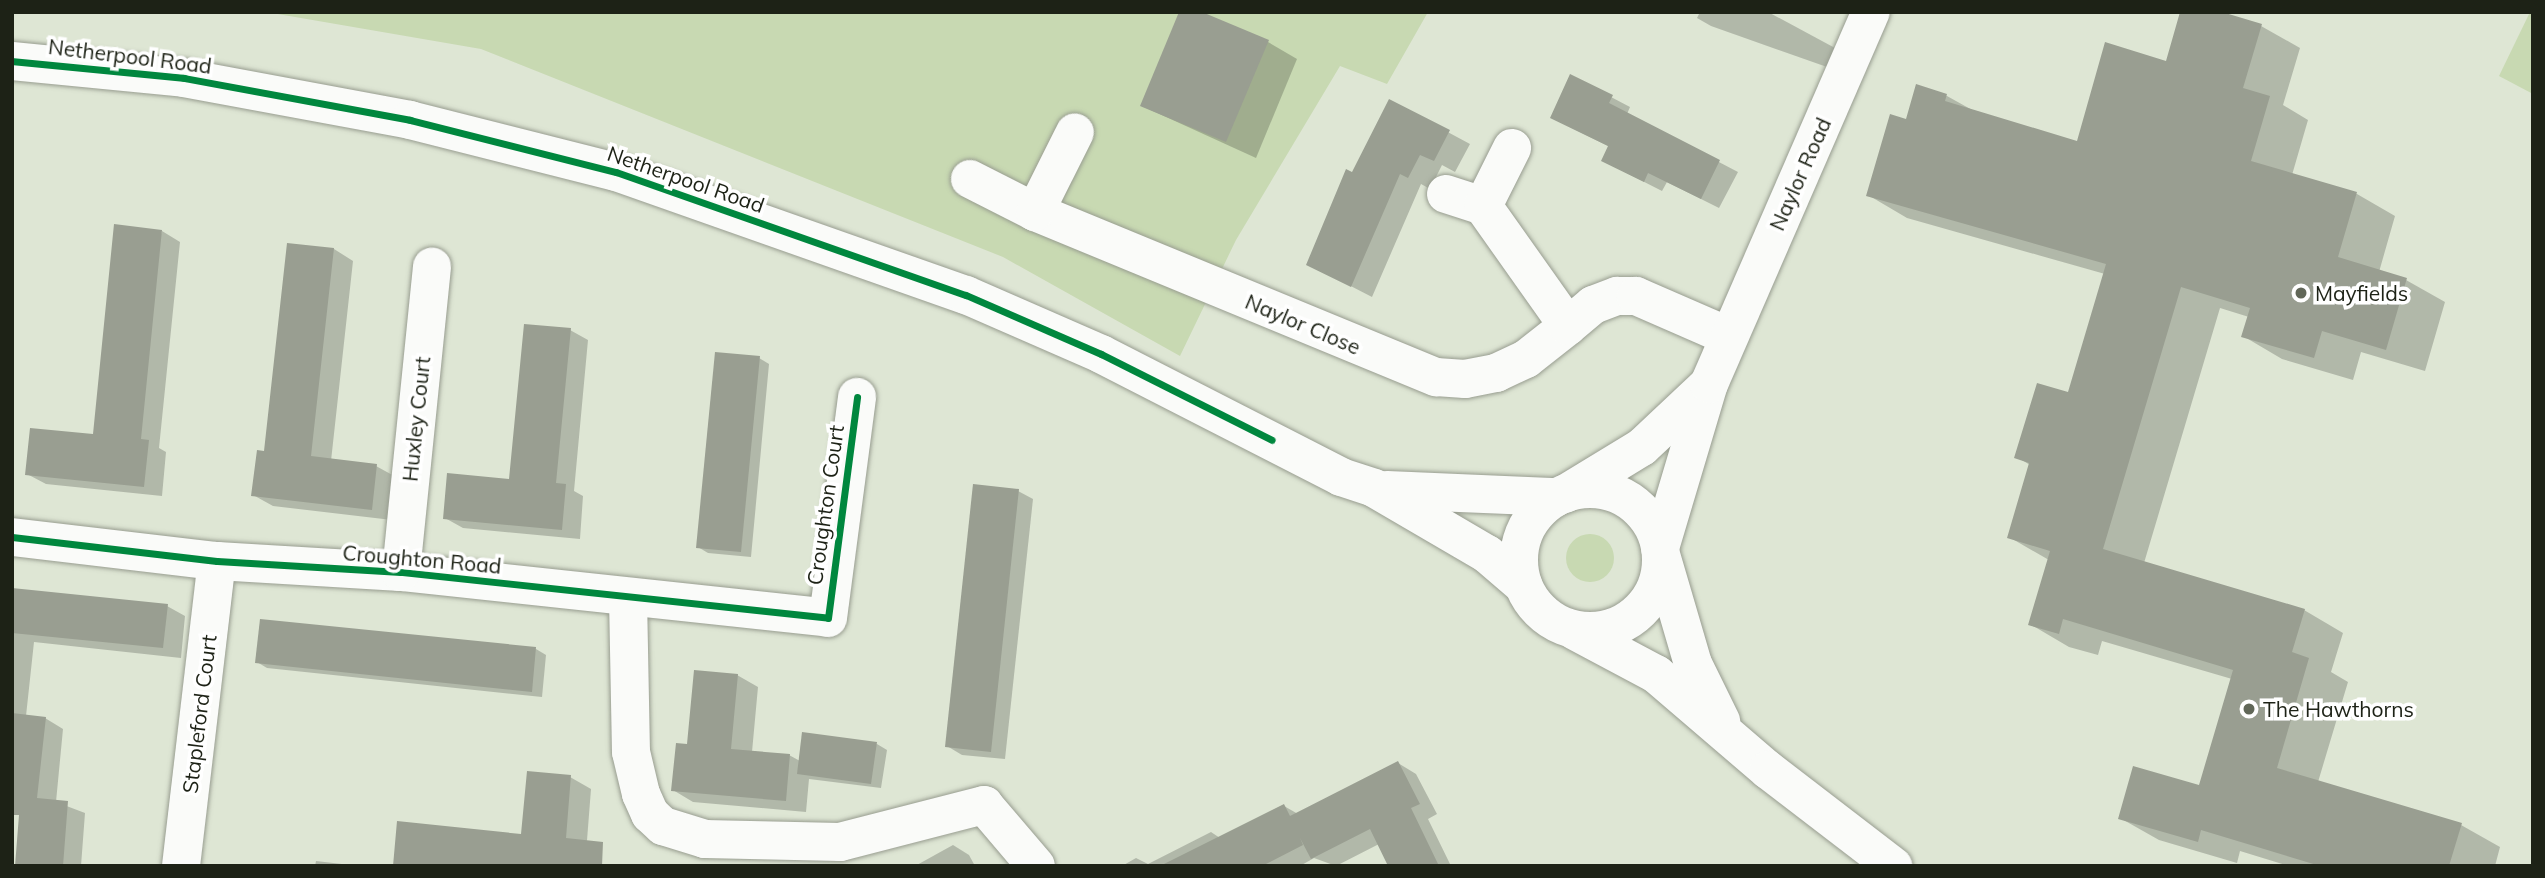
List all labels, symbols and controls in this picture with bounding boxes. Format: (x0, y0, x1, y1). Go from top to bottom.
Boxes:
street label: Netherpool Road (47, 33, 213, 79)
street label: Naylor Road (1764, 114, 1836, 234)
street label: Netherpool Road (604, 140, 768, 218)
place label: Mayfields (2315, 280, 2408, 306)
marker: Mayfields (2293, 285, 2309, 301)
street label: Naylor Close (1242, 288, 1364, 360)
street label: Huxley Court (397, 355, 435, 483)
street label: Croughton Court (801, 423, 849, 587)
street label: Croughton Road (341, 540, 503, 578)
street label: Stapleford Court (177, 633, 221, 795)
place label: The Hawthorns (2263, 696, 2414, 722)
marker: The Hawthorns (2241, 701, 2257, 717)

